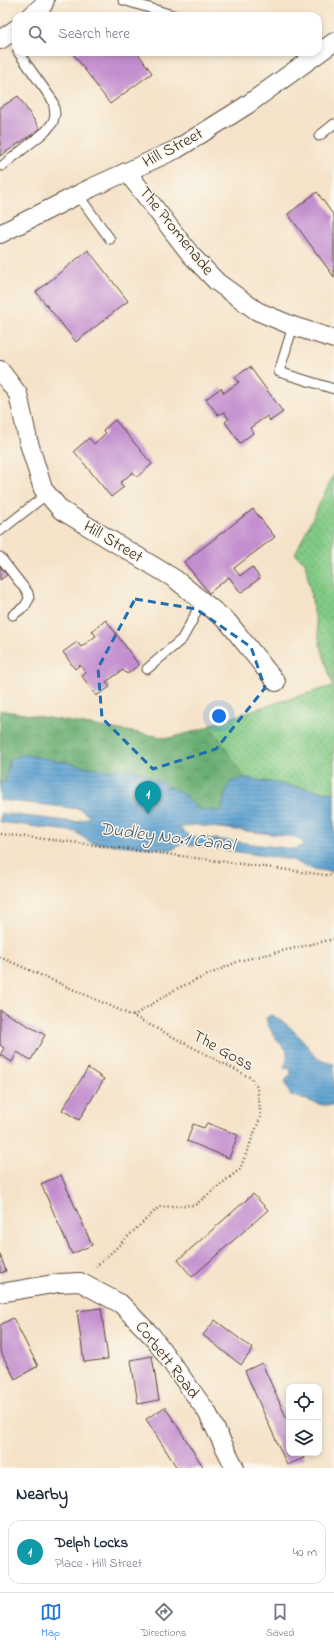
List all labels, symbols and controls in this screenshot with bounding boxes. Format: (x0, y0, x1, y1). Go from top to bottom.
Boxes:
search box (12, 12, 322, 56)
icon: search (26, 23, 48, 45)
text: Search here (58, 23, 130, 45)
street label: Hill Street (138, 121, 208, 174)
street label: The Promenade (132, 181, 220, 281)
street label: Hill Street (78, 514, 148, 570)
your location (209, 706, 229, 726)
pin: 1 (135, 781, 161, 814)
water label: Dudley No.1 Canal (98, 817, 238, 859)
street label: The Goss (188, 1024, 258, 1078)
street label: Corbett Road (129, 1316, 206, 1405)
map controls (286, 1384, 322, 1456)
button: locate (286, 1384, 322, 1420)
button: layers (286, 1420, 322, 1456)
text: Nearby (16, 1482, 68, 1507)
text: Delph Locks (55, 1532, 128, 1554)
text: 1 (28, 1543, 32, 1562)
text: 40 m (293, 1543, 317, 1562)
text: Place · Hill Street (55, 1554, 142, 1573)
tab: Map (40, 1601, 62, 1641)
tab: Directions (141, 1601, 186, 1641)
tab: Saved (266, 1601, 294, 1641)

